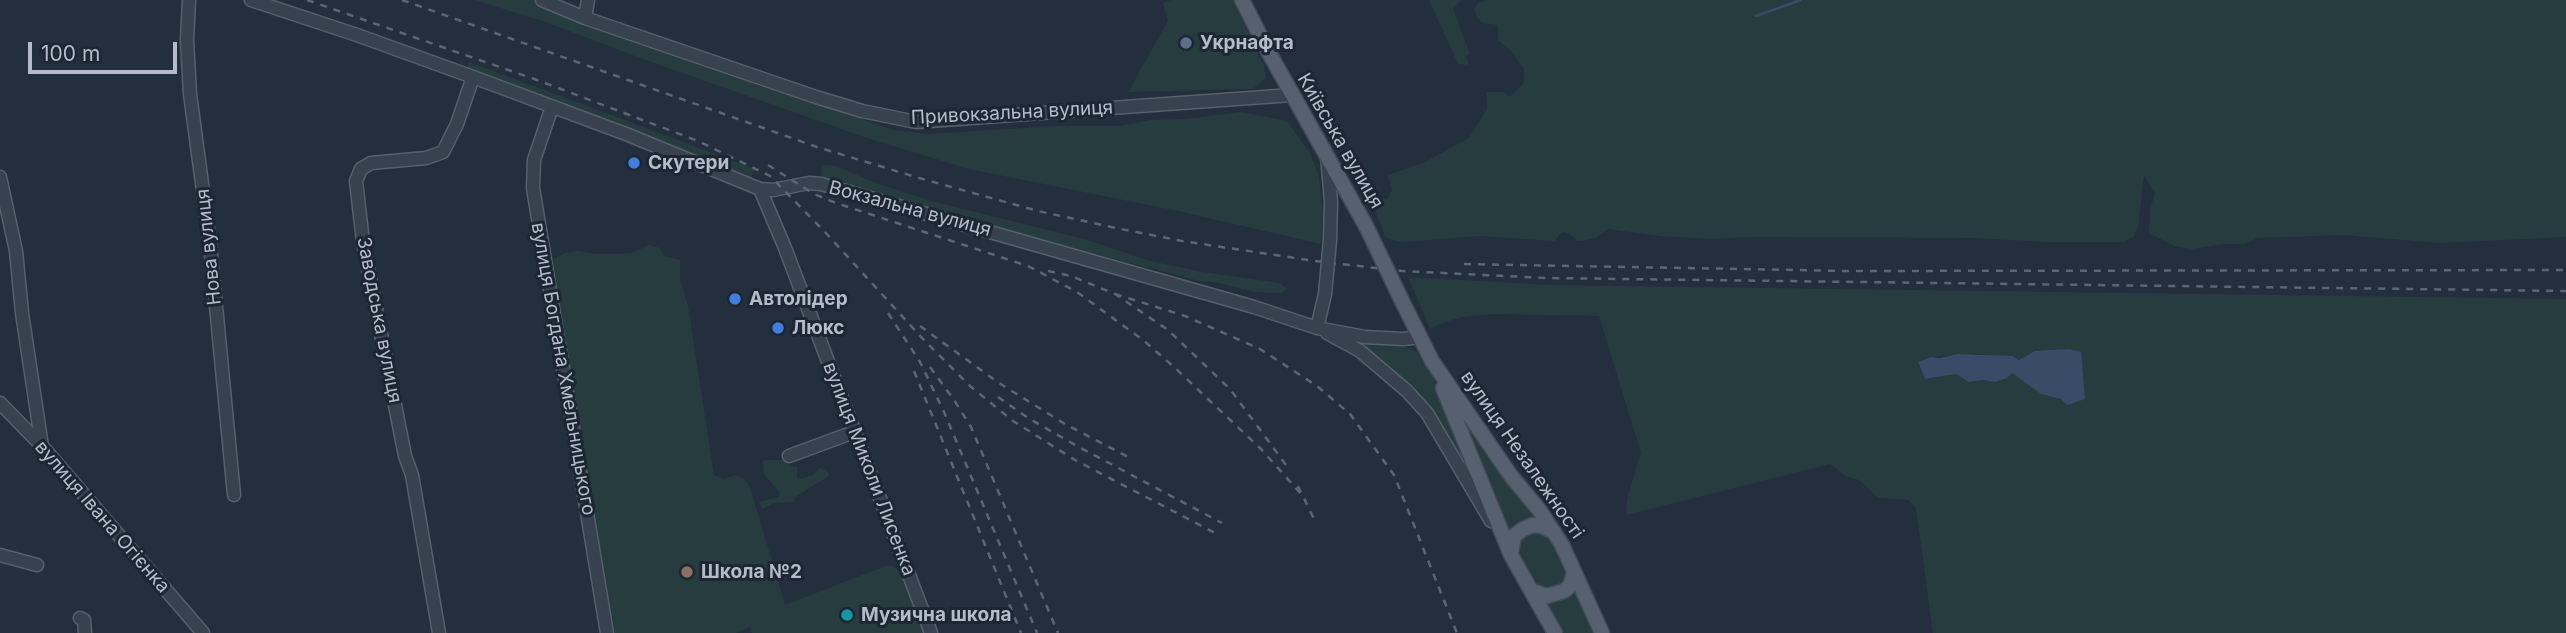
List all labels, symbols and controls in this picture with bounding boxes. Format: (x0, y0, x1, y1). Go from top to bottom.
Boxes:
scale bar (32, 28, 180, 72)
place label: Укрнафта (1200, 32, 1294, 54)
marker: Укрнафта (1178, 35, 1194, 51)
text: 100 m (41, 41, 100, 66)
street label: Київська вулиця (1292, 69, 1388, 213)
street label: Привокзальна вулиця (910, 96, 1114, 130)
place label: Скутери (648, 152, 729, 174)
marker: Скутери (626, 155, 642, 171)
street label: Вокзальна вулиця (826, 176, 994, 242)
street label: Нова вулиця (192, 188, 226, 306)
street label: вулиця Богдана Хмельницького (526, 221, 600, 517)
street label: Заводська вулиця (352, 235, 406, 405)
place label: Автолідер (749, 288, 848, 310)
marker: Автолідер (727, 291, 743, 307)
place label: Люкс (792, 317, 845, 339)
marker: Люкс (770, 320, 786, 336)
street label: вулиця Миколи Лисенка (818, 359, 920, 579)
street label: вулиця Незалежності (1455, 367, 1589, 543)
street label: вулиця Івана Огієнка (30, 436, 174, 598)
place label: Школа №2 (701, 561, 802, 583)
marker: Школа №2 (679, 564, 695, 580)
place label: Музична школа (861, 604, 1012, 626)
marker: Музична школа (839, 607, 855, 623)

